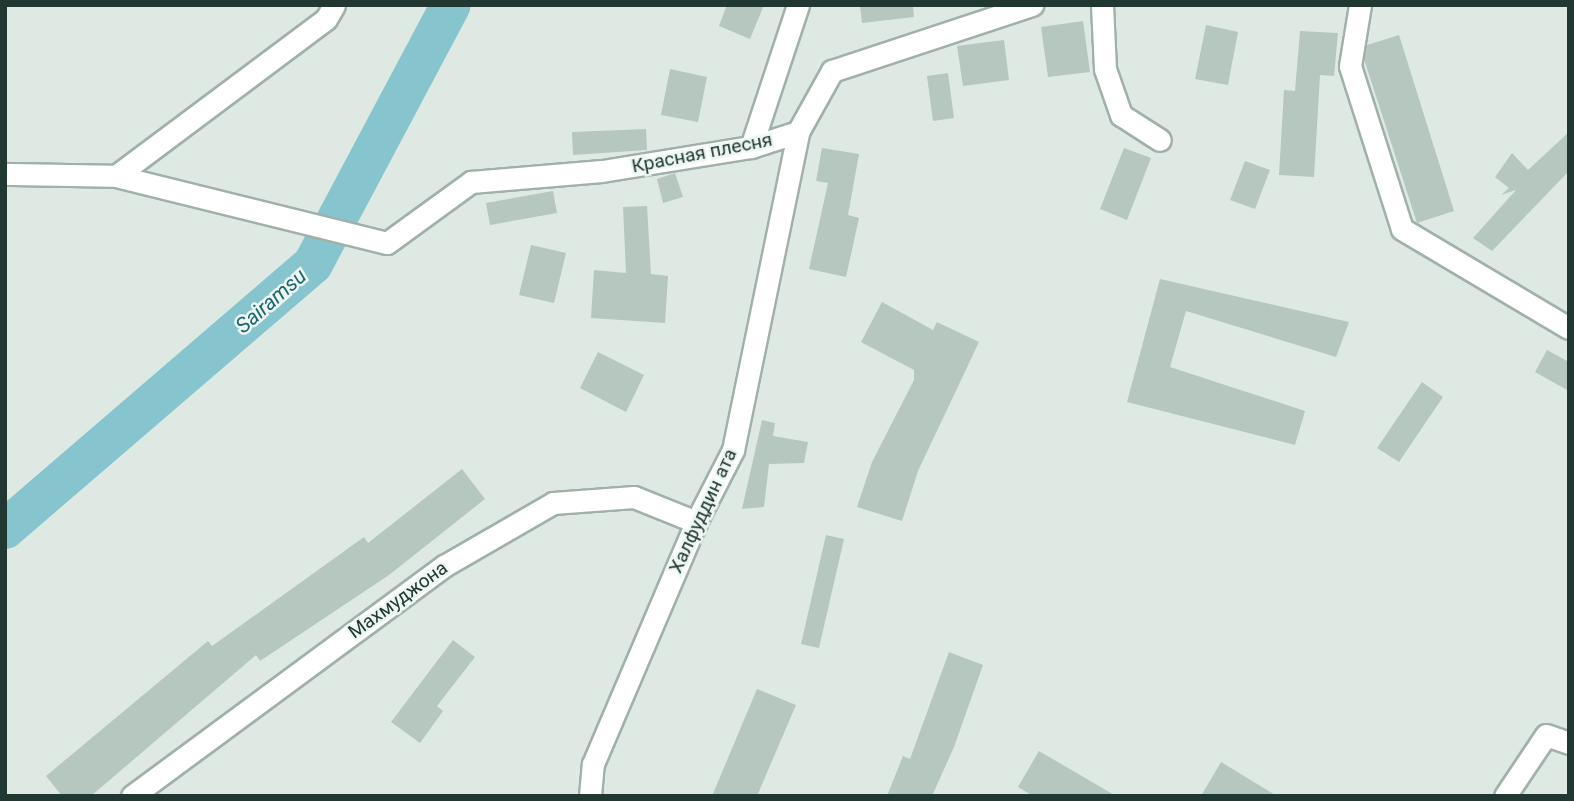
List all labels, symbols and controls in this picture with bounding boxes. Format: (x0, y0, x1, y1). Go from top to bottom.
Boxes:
street label: Красная плесня (630, 128, 774, 178)
water label: Sairamsu (231, 264, 311, 338)
street label: Халфуддин ата (664, 445, 742, 577)
street label: Махмуджона (344, 556, 452, 644)

